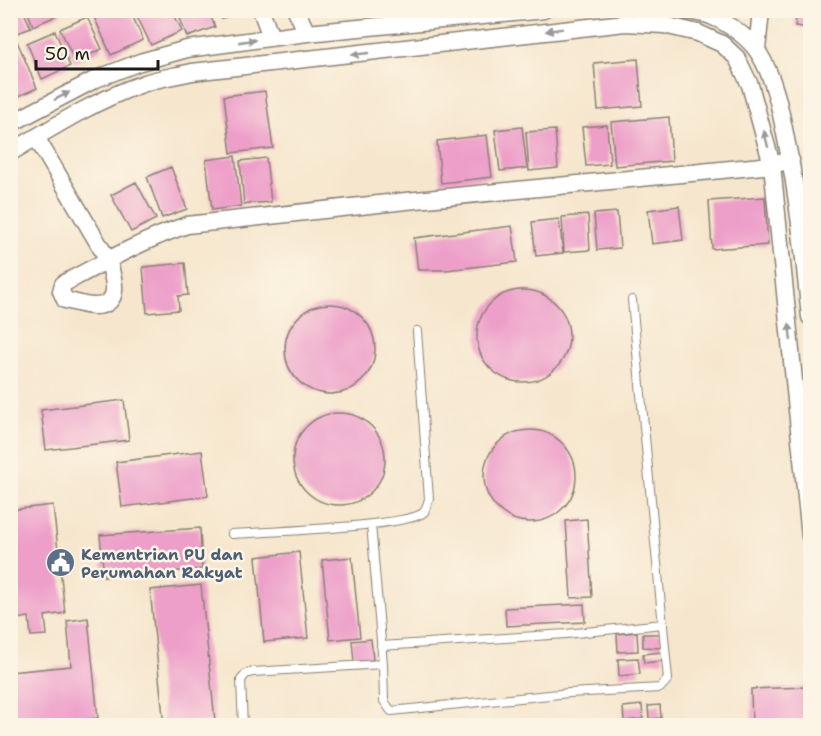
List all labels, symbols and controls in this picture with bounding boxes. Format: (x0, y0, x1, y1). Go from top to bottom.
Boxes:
one-way arrow (544, 26, 563, 35)
scale bar (36, 33, 158, 71)
one-way arrow (238, 36, 257, 45)
text: 50 m (45, 42, 90, 66)
one-way arrow (350, 49, 369, 58)
one-way arrow (54, 91, 71, 101)
one-way arrow (760, 130, 770, 148)
one-way arrow (785, 323, 795, 342)
place label: Kementrian PU dan Perumahan Rakyat (81, 544, 244, 583)
public building icon: Kementrian PU dan Perumahan Rakyat (44, 547, 76, 579)

